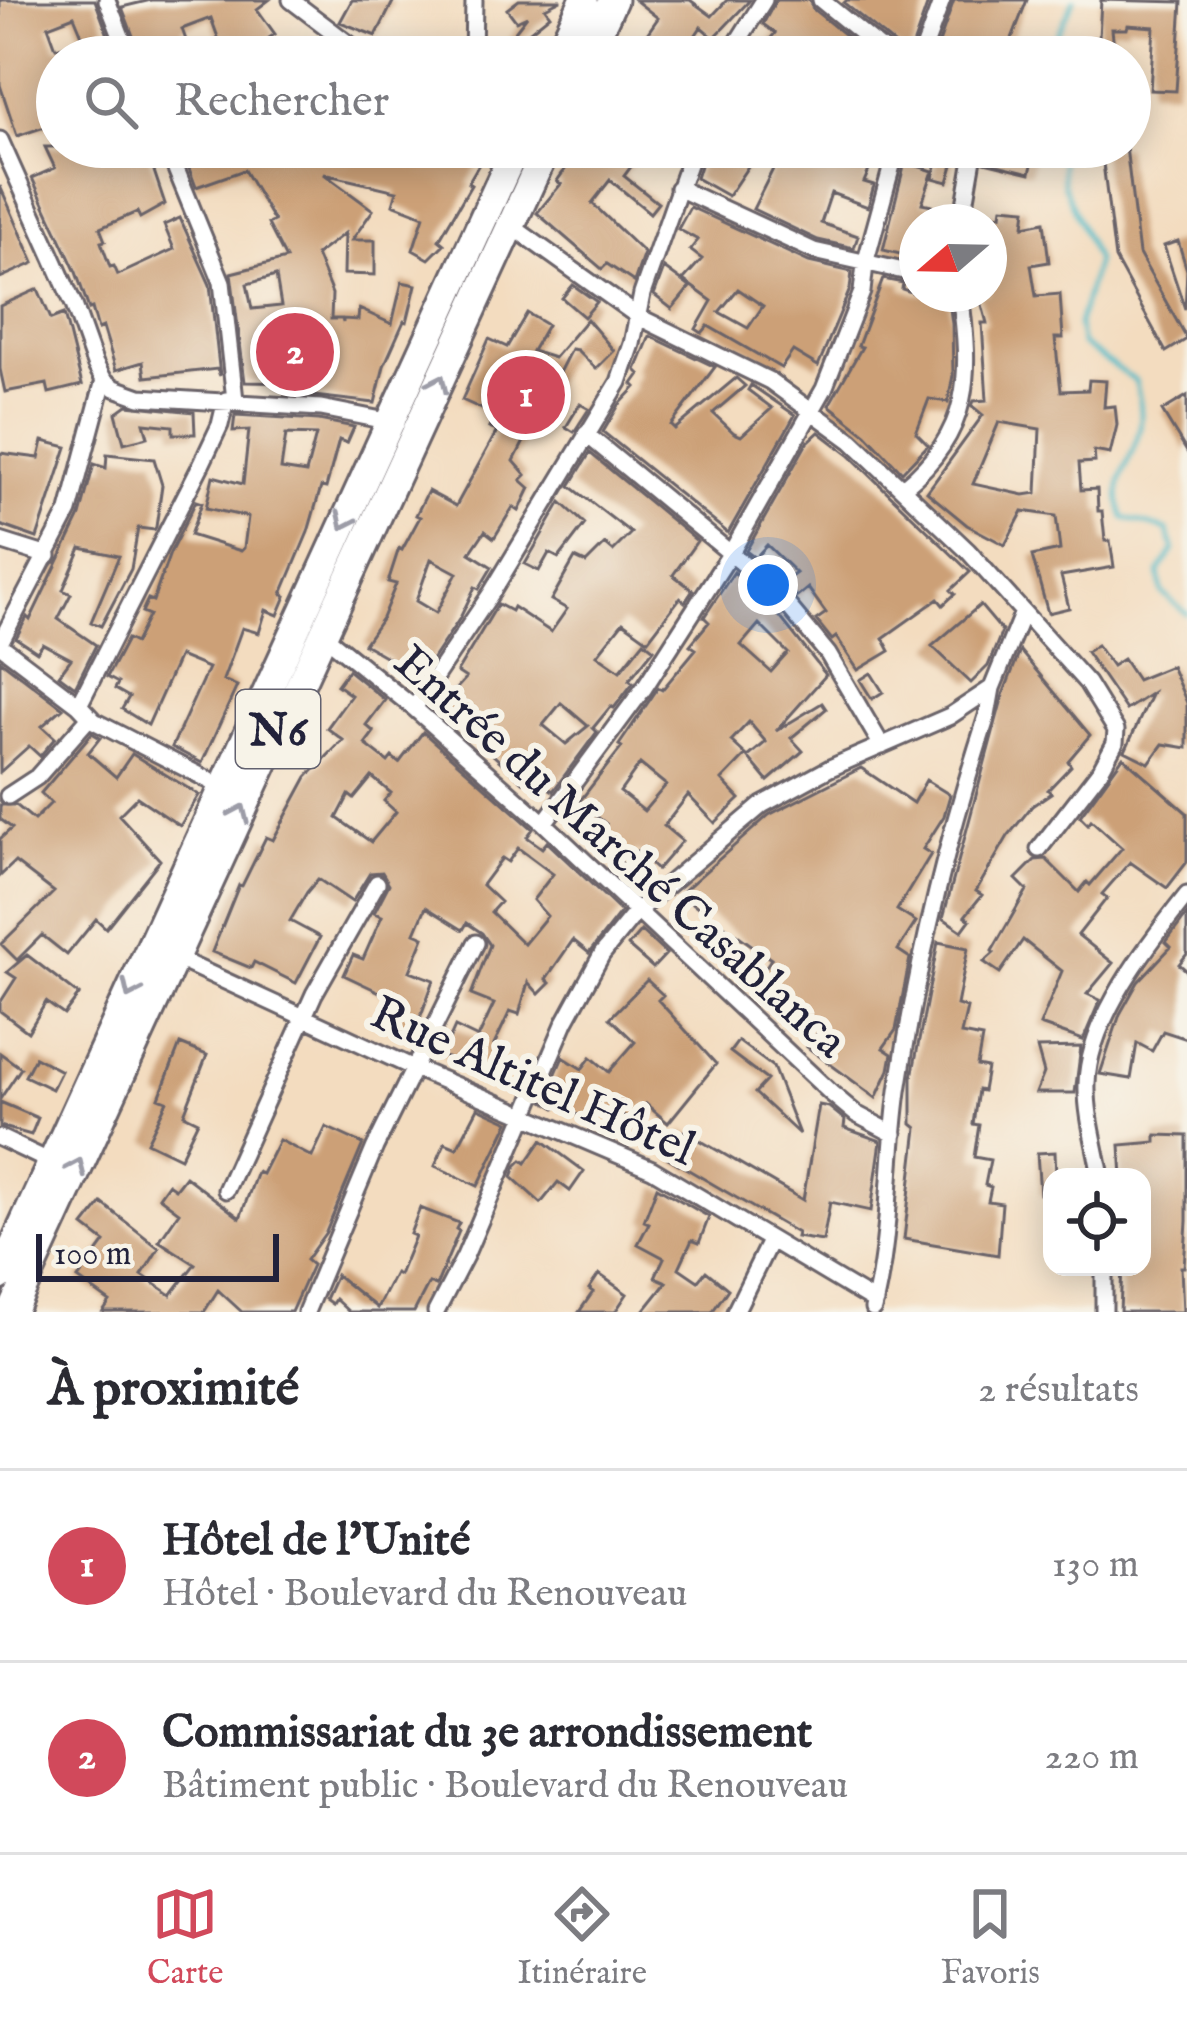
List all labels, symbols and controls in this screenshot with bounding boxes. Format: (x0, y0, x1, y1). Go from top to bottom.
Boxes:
search box (36, 36, 1151, 168)
icon: search (78, 69, 144, 135)
text: Rechercher (174, 74, 389, 131)
north arrow (899, 204, 1007, 312)
pin: 2 (256, 307, 334, 397)
pin: 1 (487, 350, 565, 440)
one-way arrow (425, 374, 448, 395)
one-way arrow (336, 509, 359, 530)
your location (738, 555, 798, 615)
street label: Entrée du Marché Casablanca (380, 634, 859, 1073)
road number: N6 (236, 690, 320, 768)
one-way arrow (226, 804, 250, 825)
one-way arrow (122, 978, 145, 999)
street label: Rue Altitel Hôtel (361, 984, 705, 1181)
one-way arrow (62, 1158, 86, 1179)
map controls (1043, 1168, 1151, 1276)
button: locate (1043, 1168, 1151, 1276)
scale bar (36, 1228, 279, 1281)
text: 100 m (54, 1234, 131, 1276)
text: À proximité (48, 1358, 299, 1423)
text: 2 résultats (978, 1366, 1139, 1415)
text: Hôtel de l'Unité (162, 1513, 470, 1570)
text: 1 (80, 1541, 94, 1590)
text: 130 m (1052, 1541, 1139, 1590)
text: Hôtel · Boulevard du Renouveau (162, 1570, 687, 1619)
text: Commissariat du 3e arrondissement (162, 1705, 812, 1762)
text: 2 (78, 1733, 96, 1782)
text: 220 m (1045, 1733, 1139, 1782)
text: Bâtiment public · Boulevard du Renouveau (162, 1762, 848, 1811)
tab: Carte (147, 1881, 224, 1995)
tab: Itinéraire (518, 1881, 647, 1995)
tab: Favoris (941, 1881, 1040, 1995)

